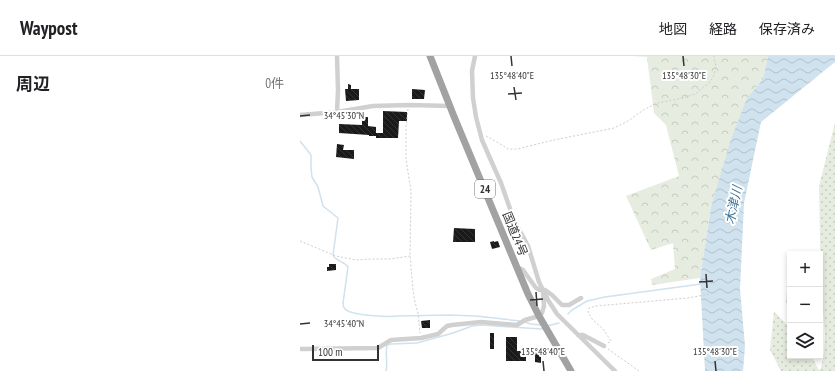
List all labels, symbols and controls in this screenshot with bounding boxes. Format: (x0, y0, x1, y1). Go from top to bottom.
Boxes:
text: Waypost (20, 16, 77, 40)
text: 地図 (659, 20, 687, 38)
text: 経路 (709, 20, 737, 38)
text: 保存済み (759, 20, 815, 38)
text: 135°48'40"E (490, 69, 534, 82)
text: 135°48'30"E (662, 69, 706, 82)
text: 周辺 (16, 73, 50, 95)
text: 0件 (265, 75, 284, 92)
text: 34°45'30"N (324, 109, 364, 122)
road number: 24 (475, 180, 495, 198)
water label: 木津川 (721, 182, 746, 226)
street label: 国道24号 (500, 209, 531, 258)
map controls (787, 251, 823, 359)
button: + (787, 251, 823, 287)
button: − (787, 287, 823, 323)
text: 34°45'40"N (324, 317, 364, 330)
button: layers (787, 323, 823, 359)
scale bar (312, 343, 379, 362)
text: 100 m (318, 345, 342, 359)
text: 135°48'40"E (521, 345, 565, 358)
text: 135°48'30"E (693, 345, 737, 358)

